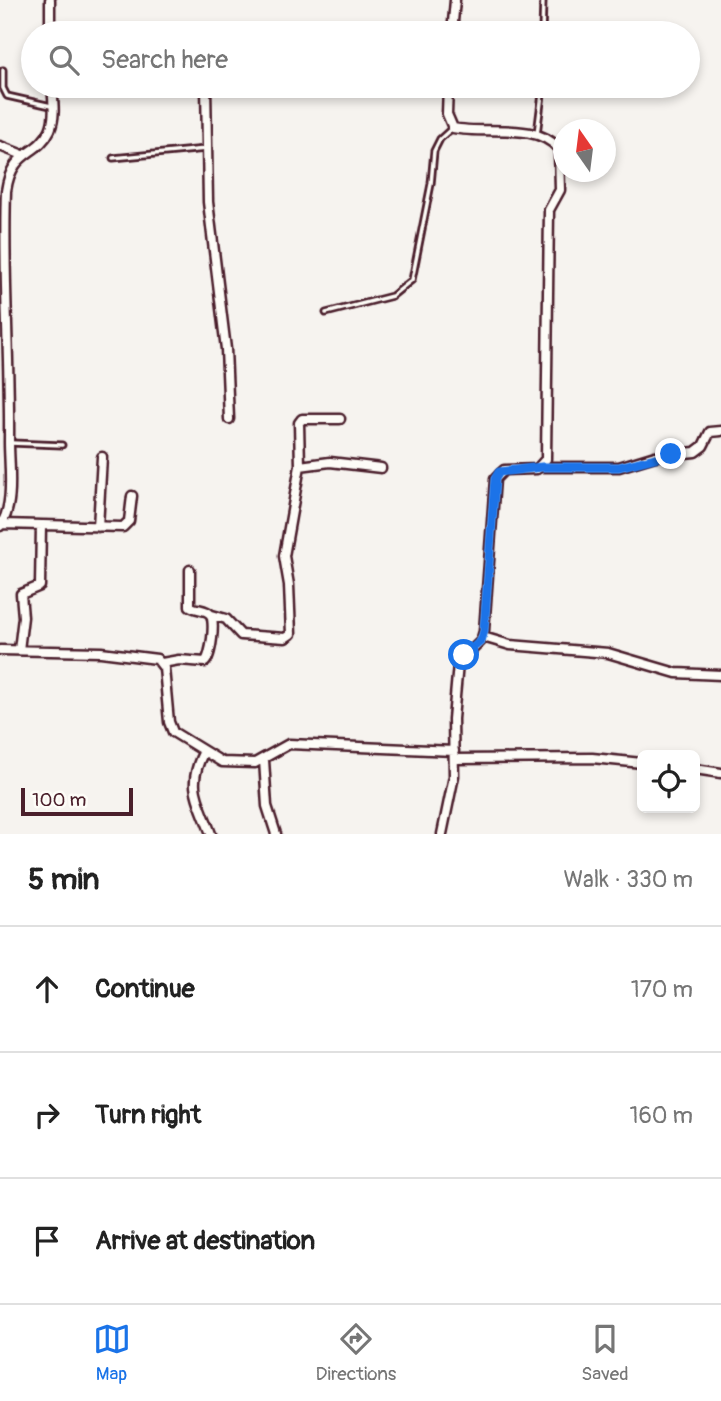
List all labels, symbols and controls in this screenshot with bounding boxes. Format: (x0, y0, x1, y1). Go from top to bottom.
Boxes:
search box (21, 21, 700, 98)
icon: search (45, 41, 83, 79)
text: Search here (101, 44, 228, 76)
north arrow (553, 119, 616, 182)
route end (655, 438, 686, 469)
route start (448, 639, 479, 670)
map controls (637, 750, 700, 813)
button: locate (637, 750, 700, 813)
scale bar (21, 785, 133, 817)
text: 100 m (32, 788, 86, 812)
text: 5 min (28, 861, 99, 898)
text: Walk · 330 m (563, 865, 693, 894)
icon: ahead (28, 970, 66, 1008)
text: Continue (95, 973, 195, 1005)
text: 170 m (631, 975, 693, 1004)
icon: right (28, 1096, 66, 1134)
text: Turn right (95, 1099, 201, 1131)
text: 160 m (629, 1101, 693, 1130)
icon: arrive (28, 1222, 66, 1260)
text: Arrive at destination (95, 1225, 315, 1257)
tab: Map (93, 1320, 131, 1386)
tab: Directions (316, 1320, 396, 1386)
tab: Saved (581, 1320, 628, 1386)

